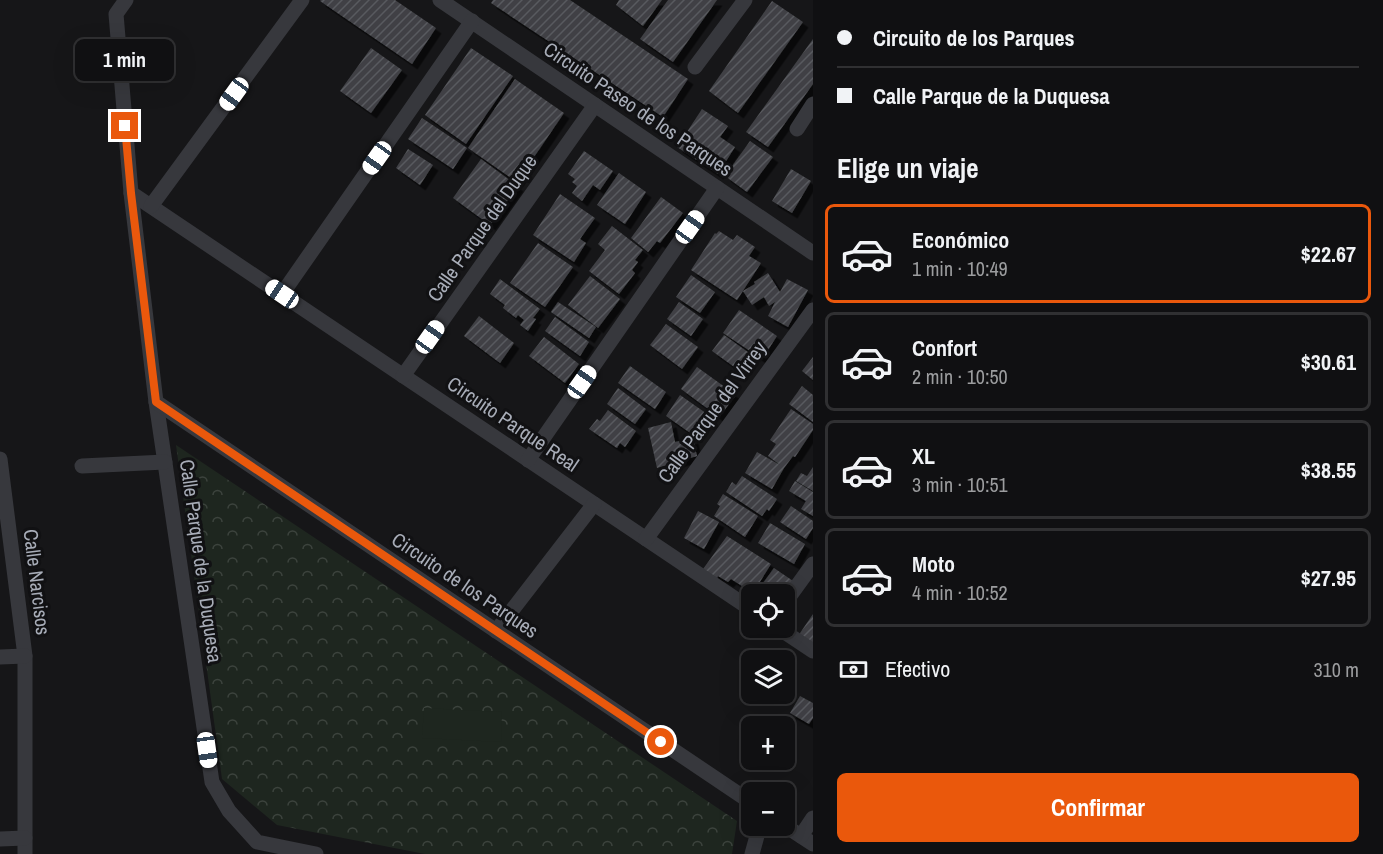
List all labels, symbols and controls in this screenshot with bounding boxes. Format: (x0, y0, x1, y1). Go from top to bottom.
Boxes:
text: Circuito de los Parques (873, 23, 1075, 53)
street label: Circuito Paseo de los Parques (539, 35, 738, 182)
callout: 1 min (76, 39, 174, 81)
text: 1 min (103, 46, 146, 73)
car (216, 74, 252, 114)
text: Calle Parque de la Duquesa (873, 81, 1110, 111)
route end (111, 112, 138, 139)
car (359, 138, 395, 178)
street label: Calle Parque del Duque (421, 149, 543, 307)
text: Elige un viaje (837, 150, 979, 186)
car (672, 207, 708, 247)
text: Económico (912, 225, 1009, 255)
icon: car (840, 227, 894, 281)
text: $22.67 (1301, 239, 1356, 269)
text: 1 min · 10:49 (912, 255, 1008, 282)
car (262, 276, 302, 312)
car (412, 317, 448, 357)
text: Confort (912, 333, 977, 363)
street label: Calle Parque del Virrey (651, 335, 773, 488)
icon: car (840, 335, 894, 389)
text: $30.61 (1301, 347, 1356, 377)
car (564, 362, 600, 402)
text: 2 min · 10:50 (912, 363, 1008, 390)
street label: Circuito Parque Real (442, 370, 584, 478)
text: XL (912, 441, 935, 471)
icon: car (840, 443, 894, 497)
text: $38.55 (1301, 455, 1356, 485)
street label: Calle Parque de la Duquesa (174, 457, 229, 664)
text: 3 min · 10:51 (912, 471, 1008, 498)
street label: Circuito de los Parques (387, 525, 544, 644)
street label: Calle Narcisos (18, 527, 57, 636)
text: Moto (912, 549, 955, 579)
icon: car (840, 551, 894, 605)
text: $27.95 (1301, 563, 1356, 593)
text: 4 min · 10:52 (912, 579, 1008, 606)
map controls (741, 584, 795, 836)
button: locate (741, 584, 795, 638)
button: layers (741, 650, 795, 704)
icon: cash (837, 653, 870, 686)
text: Efectivo (885, 654, 950, 684)
text: 310 m (1313, 656, 1359, 683)
button: + (741, 716, 795, 770)
route start (647, 728, 674, 755)
car (196, 731, 218, 769)
button: Confirmar (837, 773, 1359, 842)
button: − (741, 782, 795, 836)

